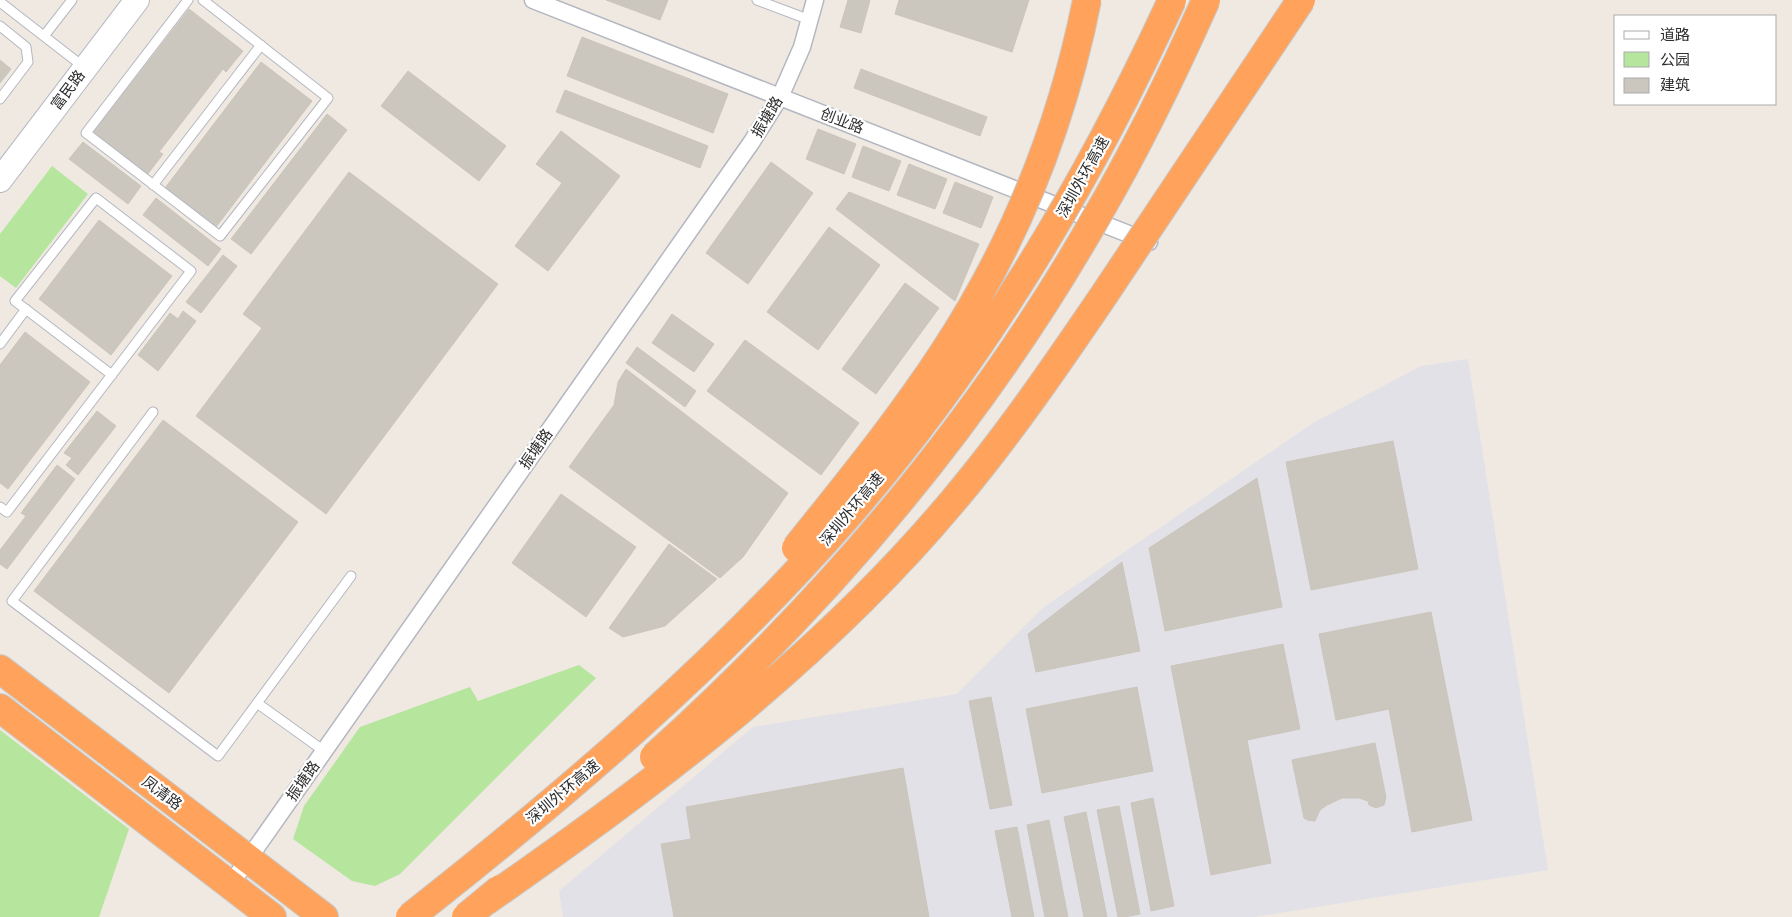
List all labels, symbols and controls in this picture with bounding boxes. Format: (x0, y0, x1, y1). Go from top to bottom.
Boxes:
legend (1614, 15, 1777, 105)
text: 道路 (1660, 26, 1690, 44)
text: 公园 (1660, 51, 1690, 69)
street label: 富民路 (47, 67, 89, 113)
text: 建筑 (1660, 76, 1690, 94)
street label: 振塘路 (748, 93, 786, 141)
street label: 创业路 (818, 105, 866, 137)
street label: 深圳外环高速 (1053, 133, 1113, 221)
street label: 振塘路 (516, 425, 556, 473)
street label: 深圳外环高速 (816, 469, 888, 549)
street label: 深圳外环高速 (523, 756, 603, 828)
street label: 振塘路 (283, 757, 323, 805)
street label: 凤清路 (139, 772, 185, 814)

